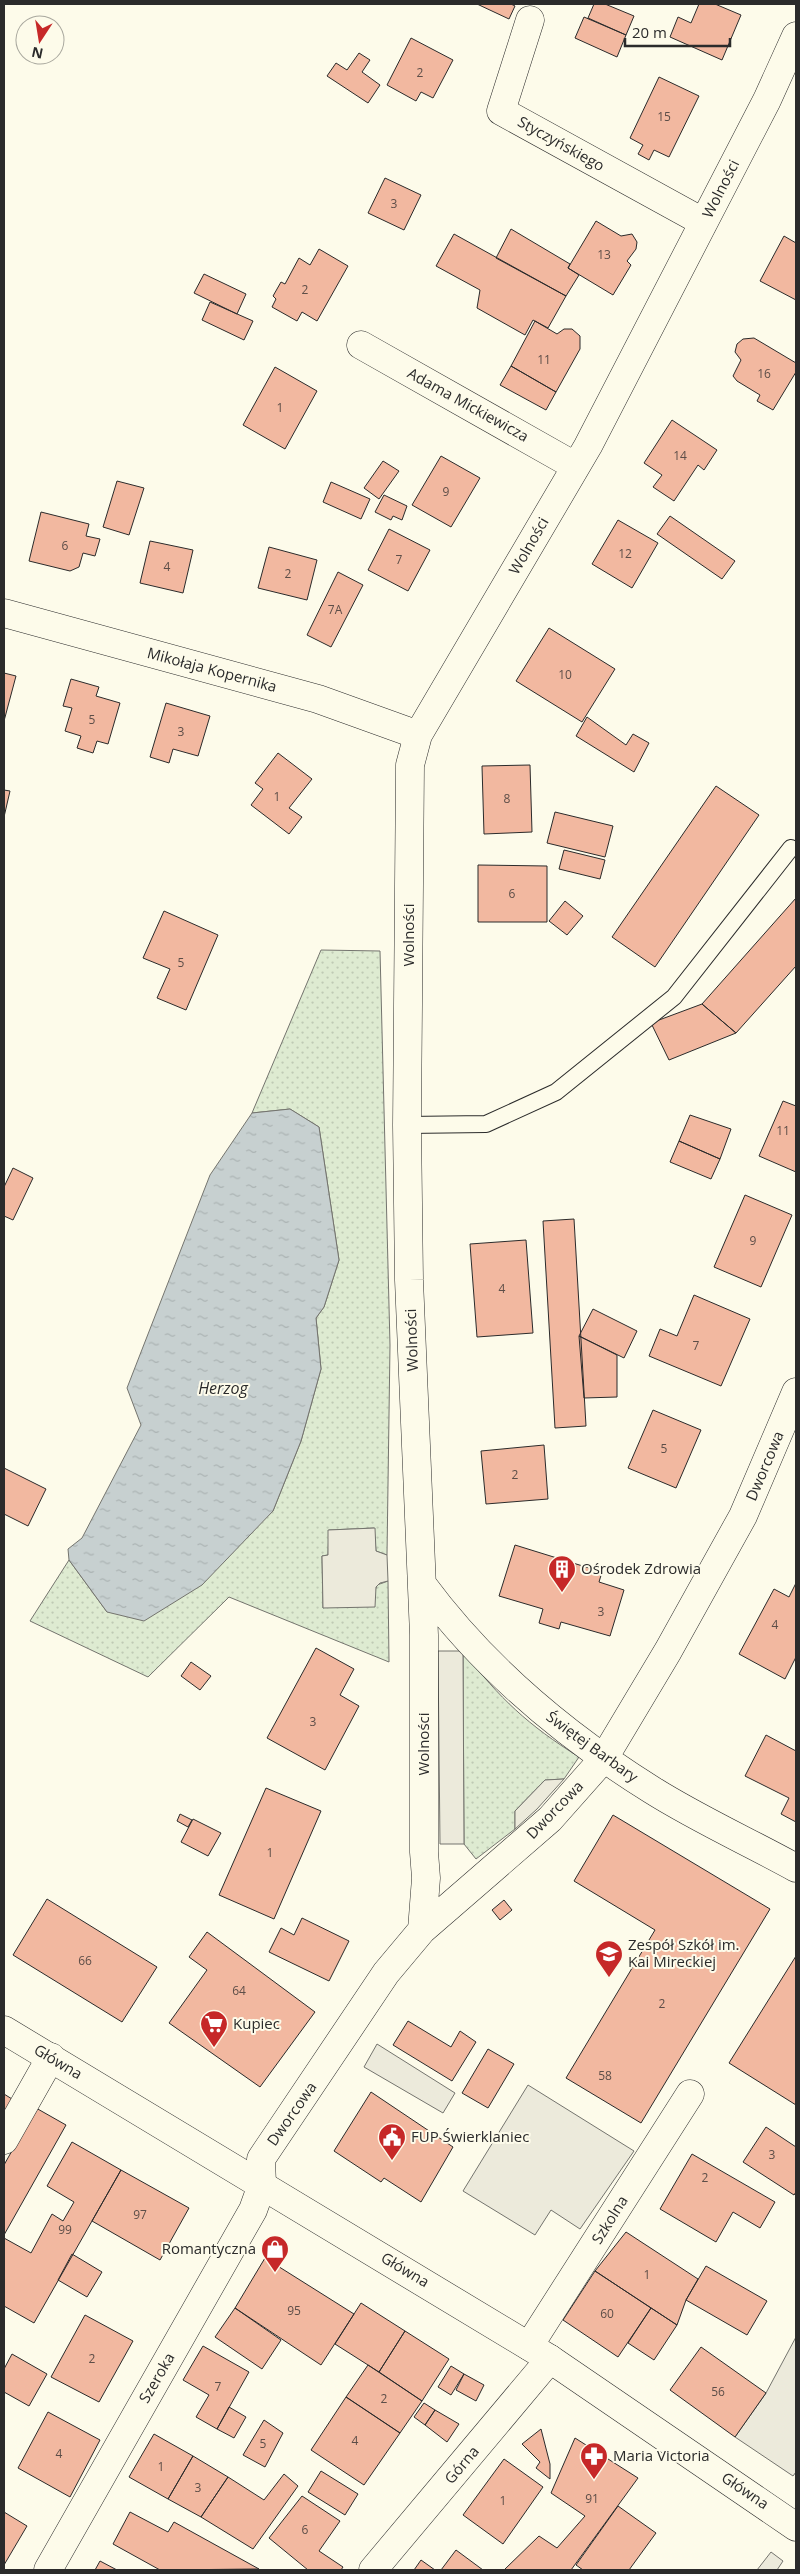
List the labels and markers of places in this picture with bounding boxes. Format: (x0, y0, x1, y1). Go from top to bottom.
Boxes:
building icon: Ośrodek Zdrowia (547, 1554, 577, 1593)
place label: Ośrodek Zdrowia (581, 1558, 701, 1578)
place label: Zespół Szkół im. Kai Mireckiej (628, 1934, 740, 1971)
school or university icon: Zespół Szkół im. Kai Mireckiej (594, 1939, 624, 1978)
supermarket icon: Kupiec (199, 2009, 229, 2048)
place label: Kupiec (233, 2013, 280, 2033)
public building icon: FUP Świerklaniec (377, 2122, 407, 2161)
place label: FUP Świerklaniec (411, 2126, 529, 2146)
shop icon: Romantyczna (260, 2234, 290, 2273)
place label: Romantyczna (162, 2238, 256, 2258)
pharmacy icon: Maria Victoria (579, 2441, 609, 2480)
place label: Maria Victoria (613, 2445, 710, 2465)

